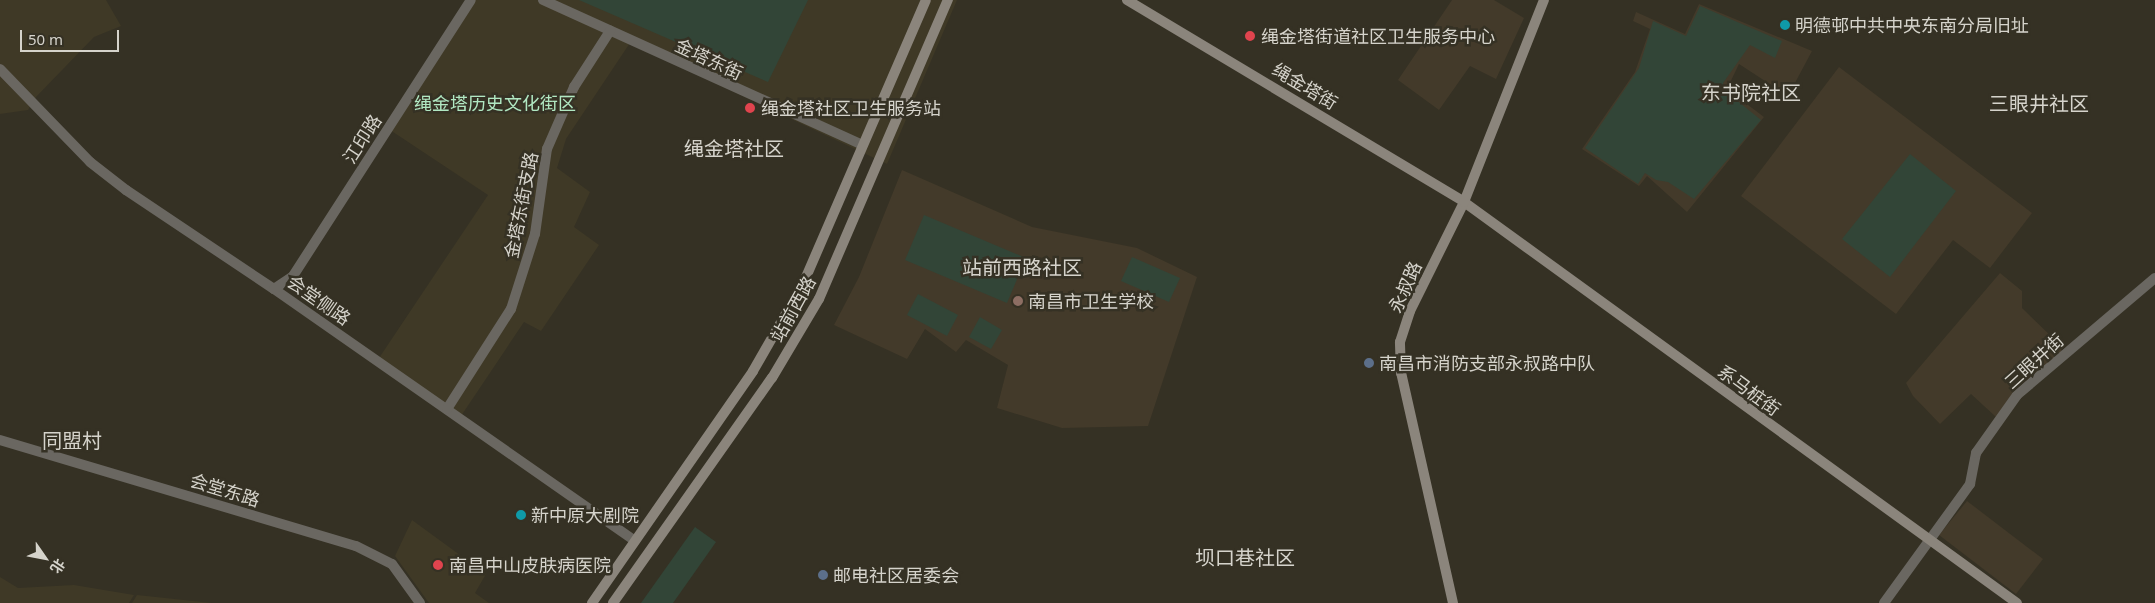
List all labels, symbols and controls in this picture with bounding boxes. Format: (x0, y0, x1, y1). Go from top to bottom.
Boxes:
place label: 明德邨中共中央东南分局旧址 (1795, 14, 2029, 36)
marker: 明德邨中共中央东南分局旧址 (1779, 19, 1791, 31)
scale bar (22, 20, 121, 52)
place label: 绳金塔街道社区卫生服务中心 (1261, 25, 1495, 47)
text: 50 m (28, 29, 63, 49)
marker: 绳金塔街道社区卫生服务中心 (1243, 29, 1257, 43)
street label: 金塔东街 (672, 34, 746, 84)
street label: 绳金塔街 (1269, 58, 1341, 114)
district label: 东书院社区 (1701, 80, 1801, 104)
district label: 三眼井社区 (1989, 91, 2089, 115)
park label: 绳金塔历史文化街区 (414, 92, 576, 114)
place label: 绳金塔社区卫生服务站 (761, 97, 941, 119)
marker: 绳金塔社区卫生服务站 (743, 101, 757, 115)
street label: 江印路 (338, 110, 386, 168)
district label: 绳金塔社区 (684, 136, 784, 160)
street label: 金塔东街支路 (500, 150, 542, 260)
district label: 站前西路社区 (962, 255, 1082, 279)
street label: 永叔路 (1384, 258, 1426, 316)
street label: 会堂侧路 (283, 271, 355, 329)
street label: 站前西路 (766, 272, 820, 346)
place label: 南昌市卫生学校 (1028, 290, 1154, 312)
marker: 南昌市卫生学校 (1012, 295, 1024, 307)
street label: 三眼井街 (2000, 329, 2068, 393)
place label: 南昌市消防支部永叔路中队 (1379, 352, 1595, 374)
marker: 南昌市消防支部永叔路中队 (1363, 357, 1375, 369)
street label: 系马桩街 (1714, 360, 1784, 420)
district label: 同盟村 (42, 428, 102, 452)
street label: 会堂东路 (187, 469, 263, 511)
place label: 新中原大剧院 (531, 504, 639, 526)
marker: 新中原大剧院 (515, 509, 527, 521)
north arrow (20, 533, 70, 583)
district label: 坝口巷社区 (1195, 545, 1295, 569)
place label: 南昌中山皮肤病医院 (449, 554, 611, 576)
text: 北 (46, 555, 70, 577)
marker: 南昌中山皮肤病医院 (431, 558, 445, 572)
place label: 邮电社区居委会 (833, 564, 959, 586)
marker: 邮电社区居委会 (817, 569, 829, 581)

